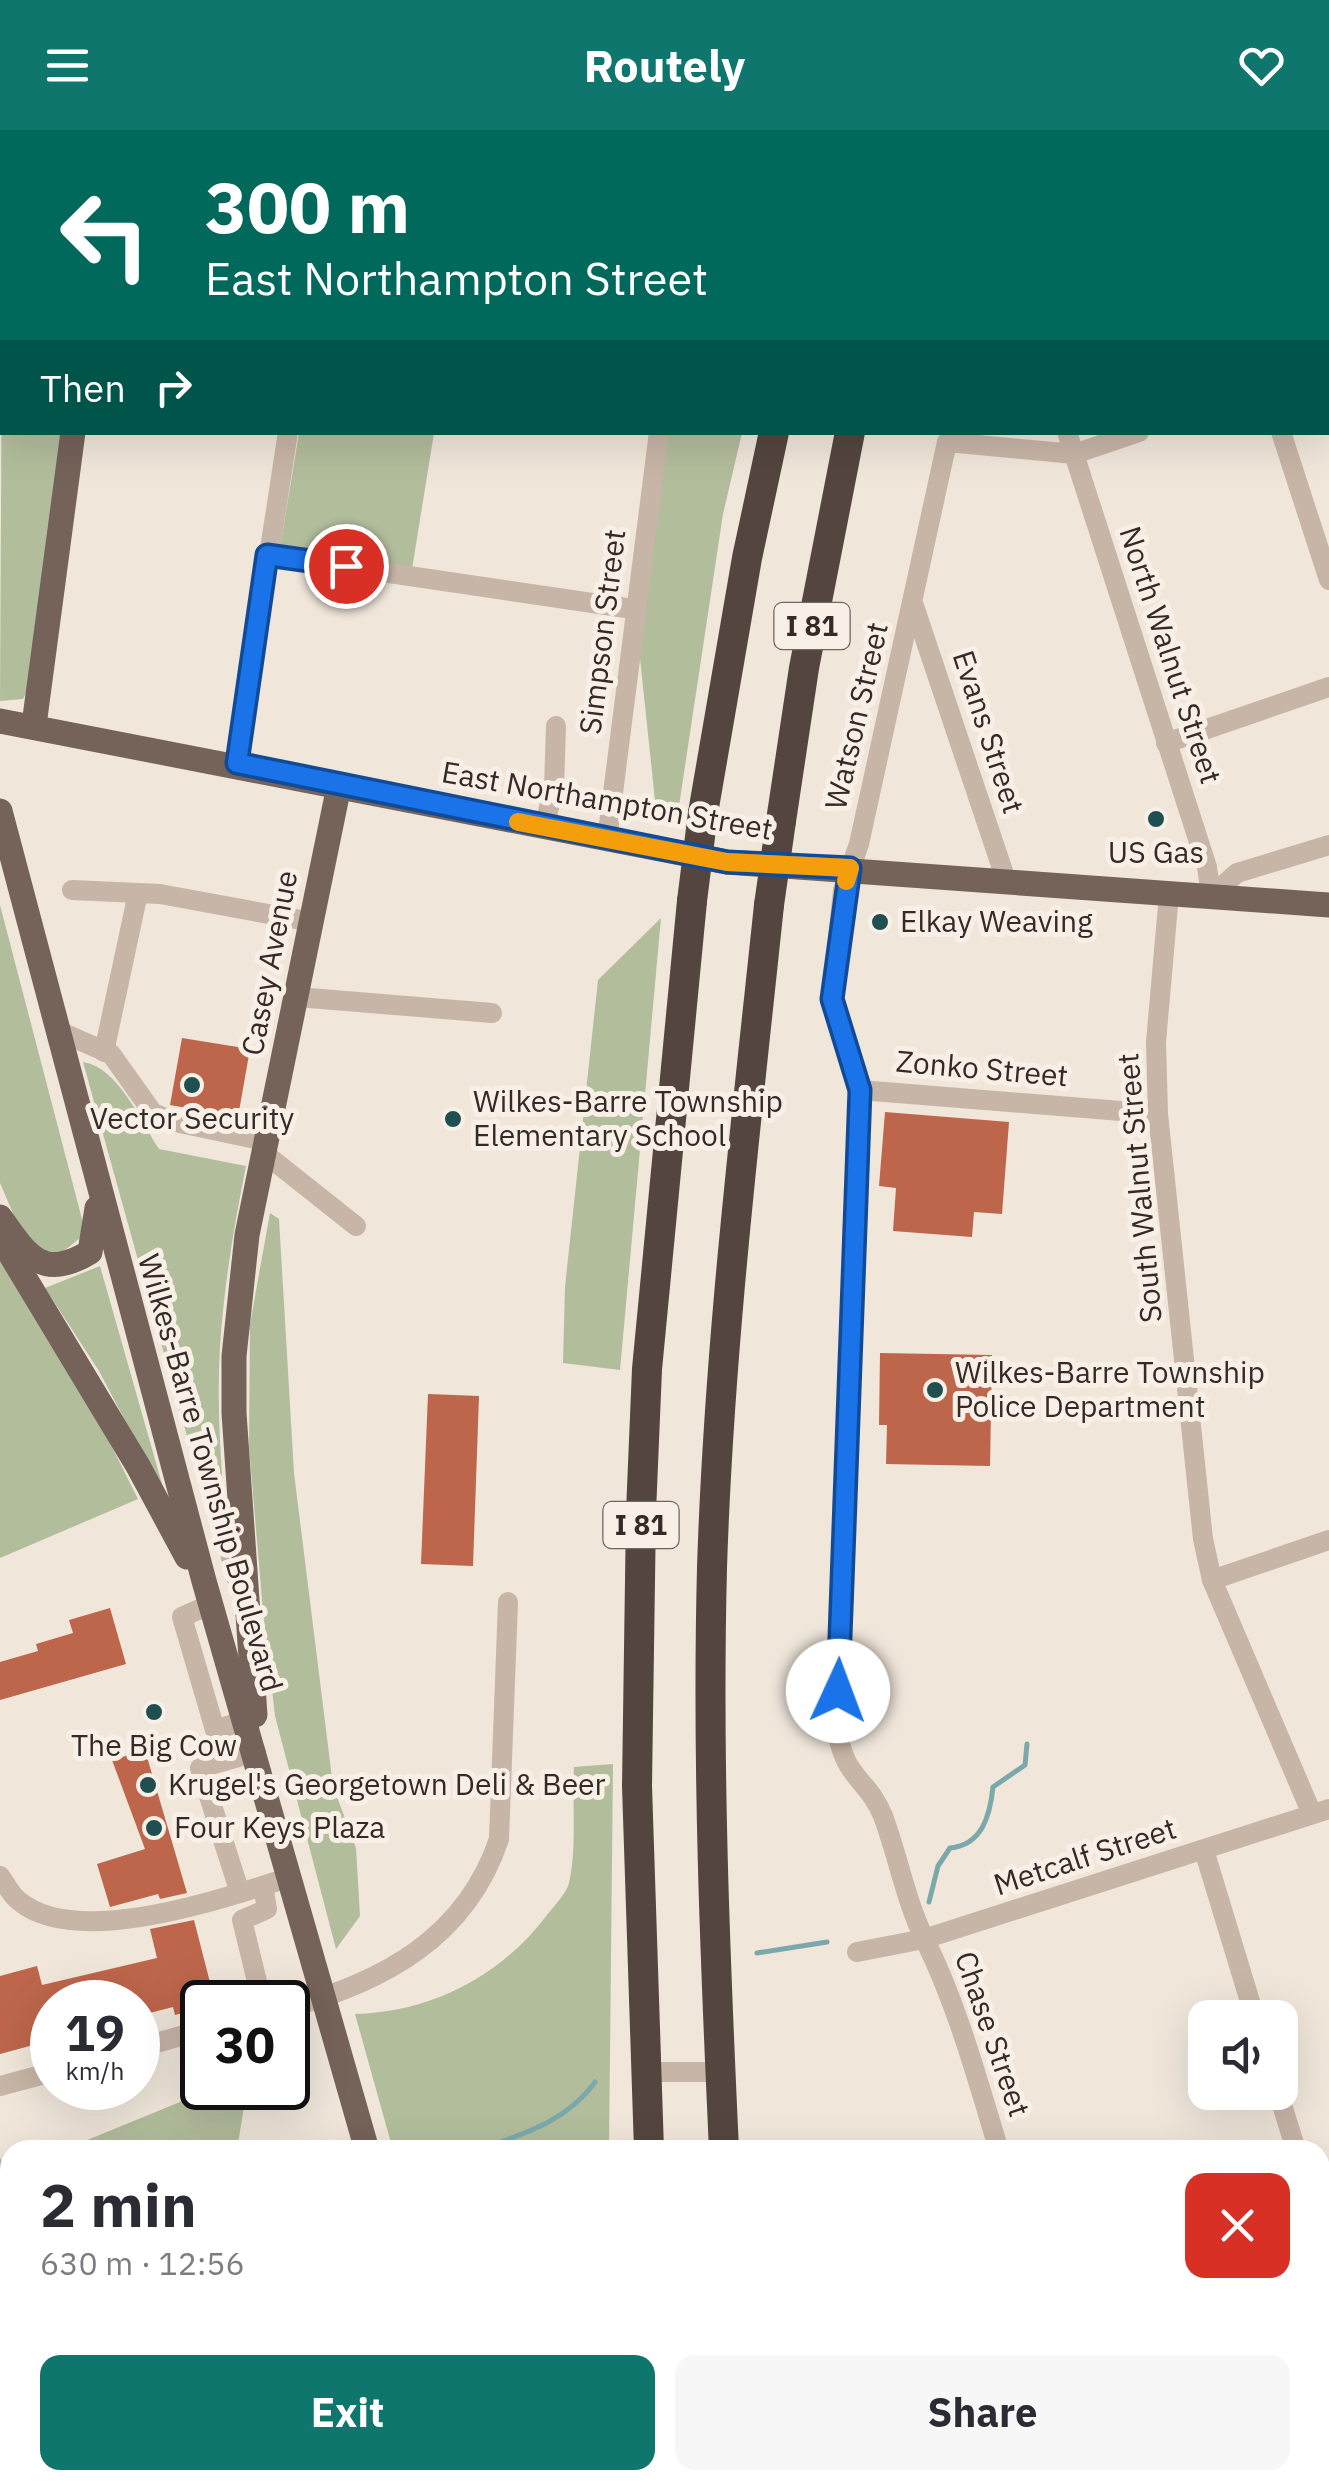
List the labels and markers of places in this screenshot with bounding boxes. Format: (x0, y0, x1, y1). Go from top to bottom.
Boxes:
pin (304, 524, 389, 609)
marker: US Gas (1145, 808, 1167, 830)
place label: US Gas (1108, 832, 1204, 871)
place label: Elkay Weaving (900, 901, 1093, 940)
marker: Elkay Weaving (869, 911, 891, 933)
marker: Vector Security (181, 1074, 203, 1096)
place label: Wilkes-Barre Township Elementary School (473, 1081, 783, 1154)
place label: Vector Security (90, 1098, 294, 1137)
marker: Wilkes-Barre Township Elementary School (442, 1108, 464, 1130)
place label: Wilkes-Barre Township Police Department (955, 1352, 1265, 1425)
marker: Wilkes-Barre Township Police Department (924, 1379, 946, 1401)
marker: The Big Cow (143, 1701, 165, 1723)
place label: The Big Cow (71, 1725, 237, 1764)
place label: Krugel's Georgetown Deli & Beer (168, 1764, 606, 1803)
marker: Krugel's Georgetown Deli & Beer (137, 1774, 159, 1796)
place label: Four Keys Plaza (174, 1807, 385, 1846)
marker: Four Keys Plaza (143, 1817, 165, 1839)

